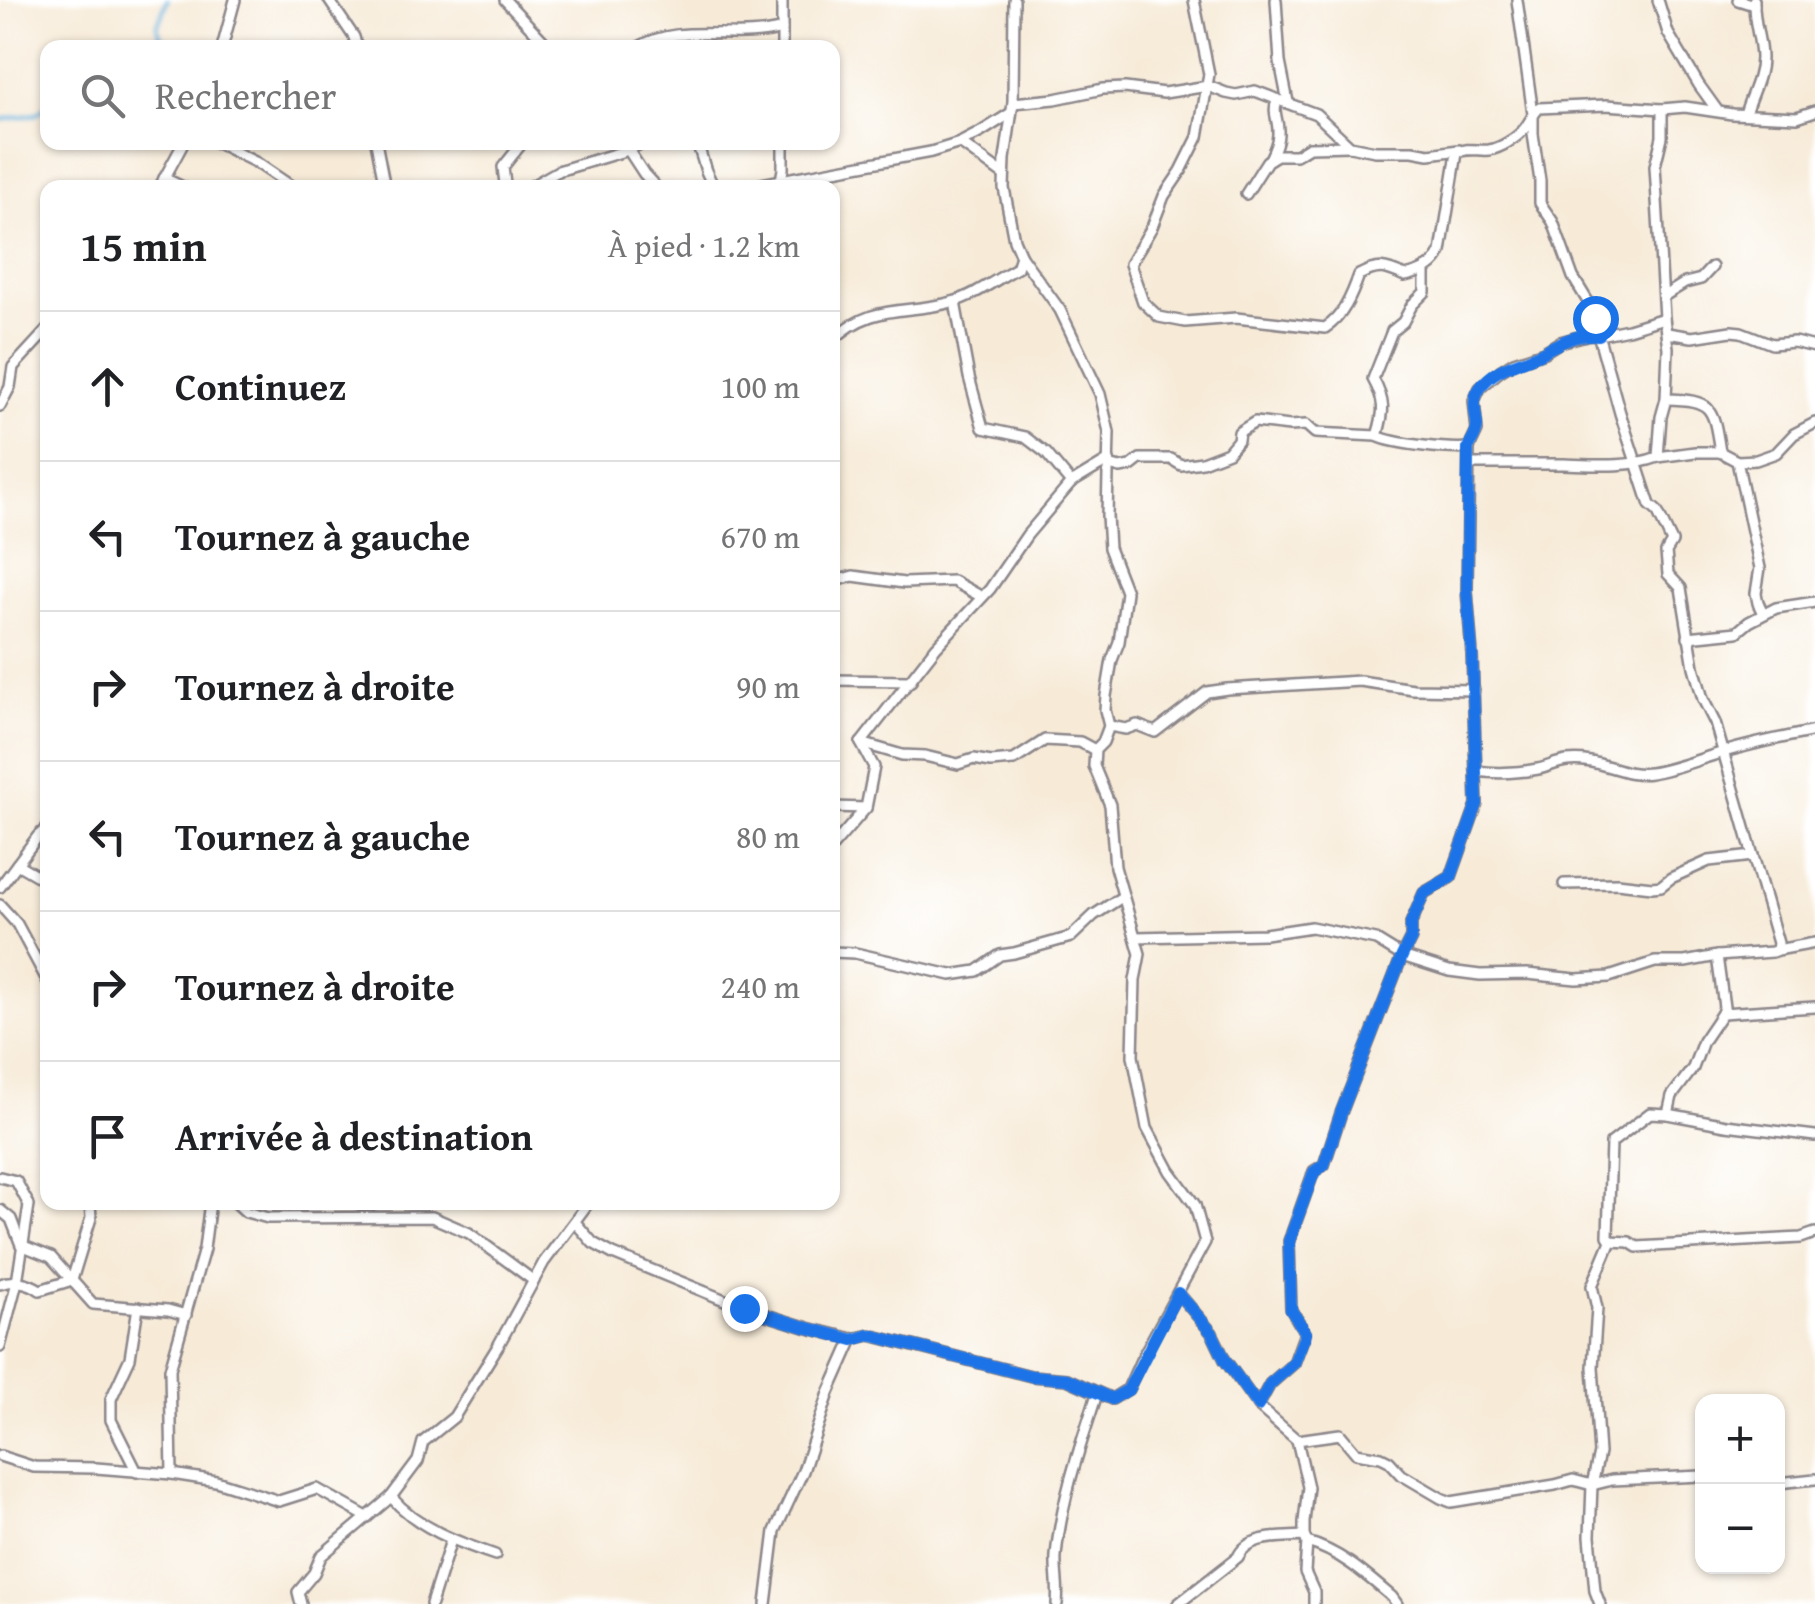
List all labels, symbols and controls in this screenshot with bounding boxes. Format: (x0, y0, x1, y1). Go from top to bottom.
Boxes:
search box (40, 40, 840, 150)
text: Rechercher (155, 67, 336, 123)
icon: search (75, 68, 130, 123)
text: 15 min (80, 215, 207, 276)
text: À pied · 1.2 km (608, 222, 800, 269)
route start (1573, 296, 1619, 342)
text: Continuez (175, 358, 346, 414)
icon: ahead (80, 359, 135, 414)
text: 100 m (721, 363, 800, 410)
text: Tournez à gauche (175, 508, 470, 564)
icon: left (80, 509, 135, 564)
text: 670 m (721, 513, 800, 560)
text: Tournez à droite (175, 658, 455, 714)
icon: right (80, 659, 135, 714)
text: 90 m (736, 663, 800, 710)
text: Tournez à gauche (175, 808, 470, 864)
icon: left (80, 809, 135, 864)
text: 80 m (736, 813, 800, 860)
text: Tournez à droite (175, 958, 455, 1014)
icon: right (80, 959, 135, 1014)
text: 240 m (721, 963, 800, 1010)
text: Arrivée à destination (175, 1108, 533, 1164)
icon: arrive (80, 1109, 135, 1164)
route end (722, 1286, 768, 1332)
map controls (1695, 1394, 1785, 1574)
button: + (1695, 1394, 1785, 1484)
button: − (1695, 1484, 1785, 1574)

